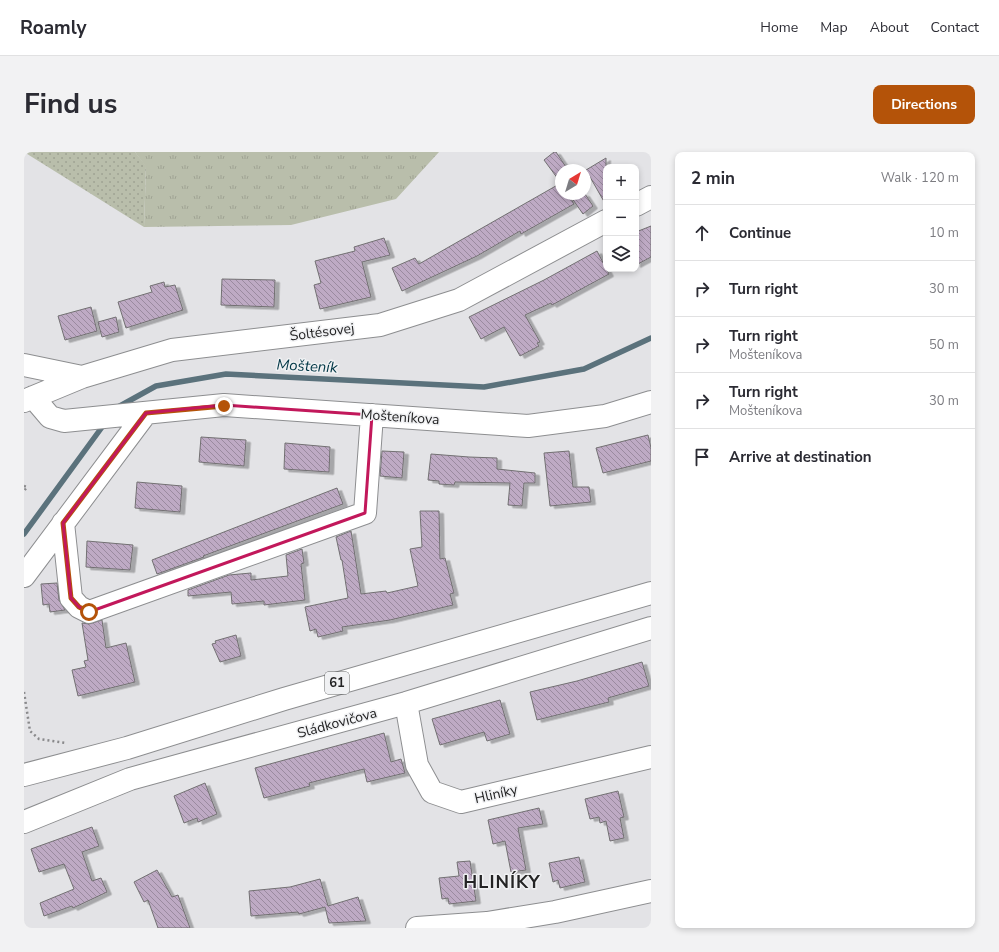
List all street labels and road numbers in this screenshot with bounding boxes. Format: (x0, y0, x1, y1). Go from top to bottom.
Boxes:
street label: Šoltésovej (289, 319, 355, 345)
street label: Mošteníkova (360, 405, 440, 429)
road number: 61 (325, 672, 349, 694)
street label: Sládkovičova (295, 703, 379, 743)
street label: Hliníky (473, 780, 520, 808)

